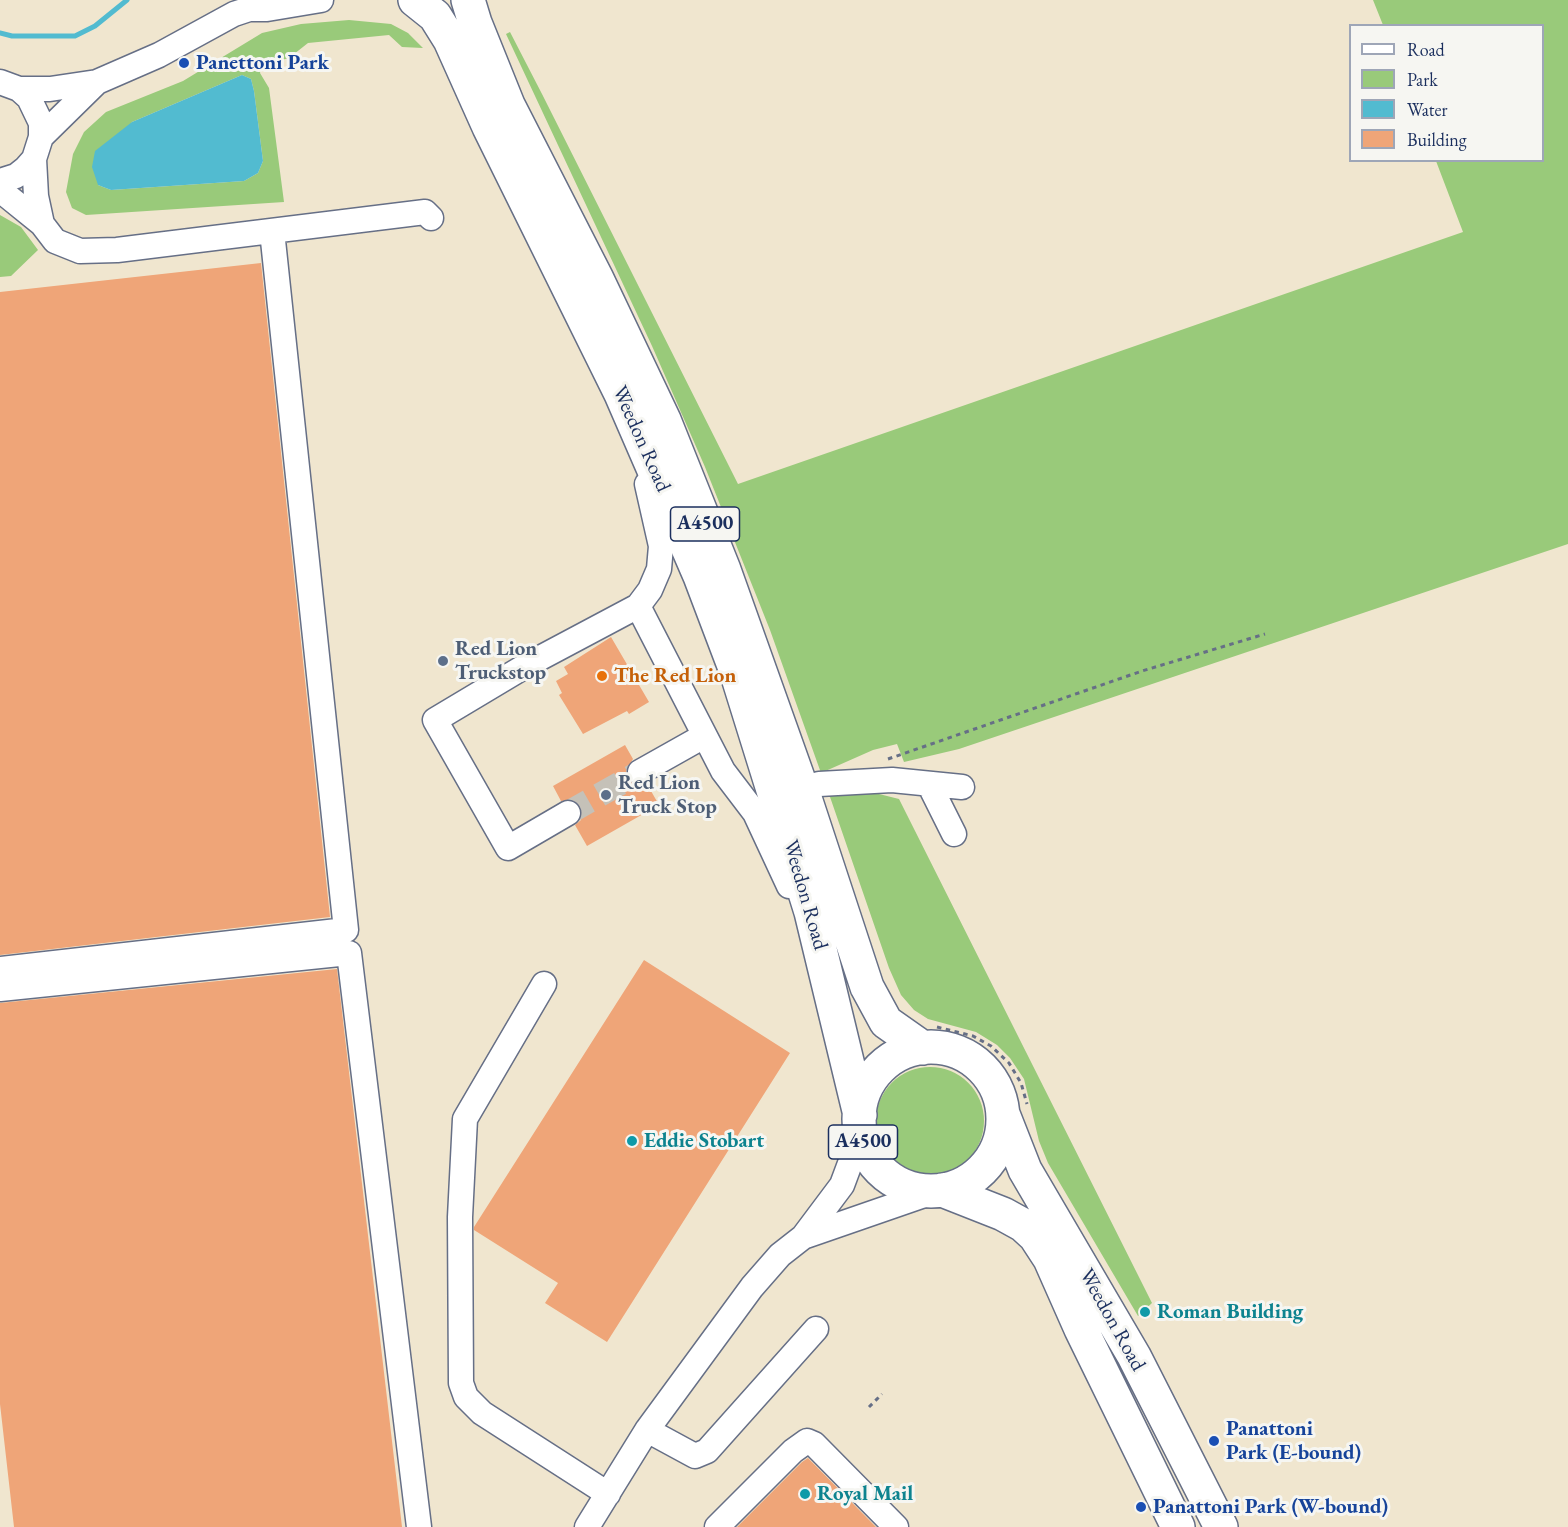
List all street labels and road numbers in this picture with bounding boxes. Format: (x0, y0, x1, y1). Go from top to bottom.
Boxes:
street label: Weedon Road (606, 382, 676, 496)
road number: A4500 (670, 507, 740, 541)
street label: Weedon Road (777, 837, 833, 953)
road number: A4500 (828, 1125, 898, 1159)
street label: Weedon Road (1074, 1264, 1150, 1376)

